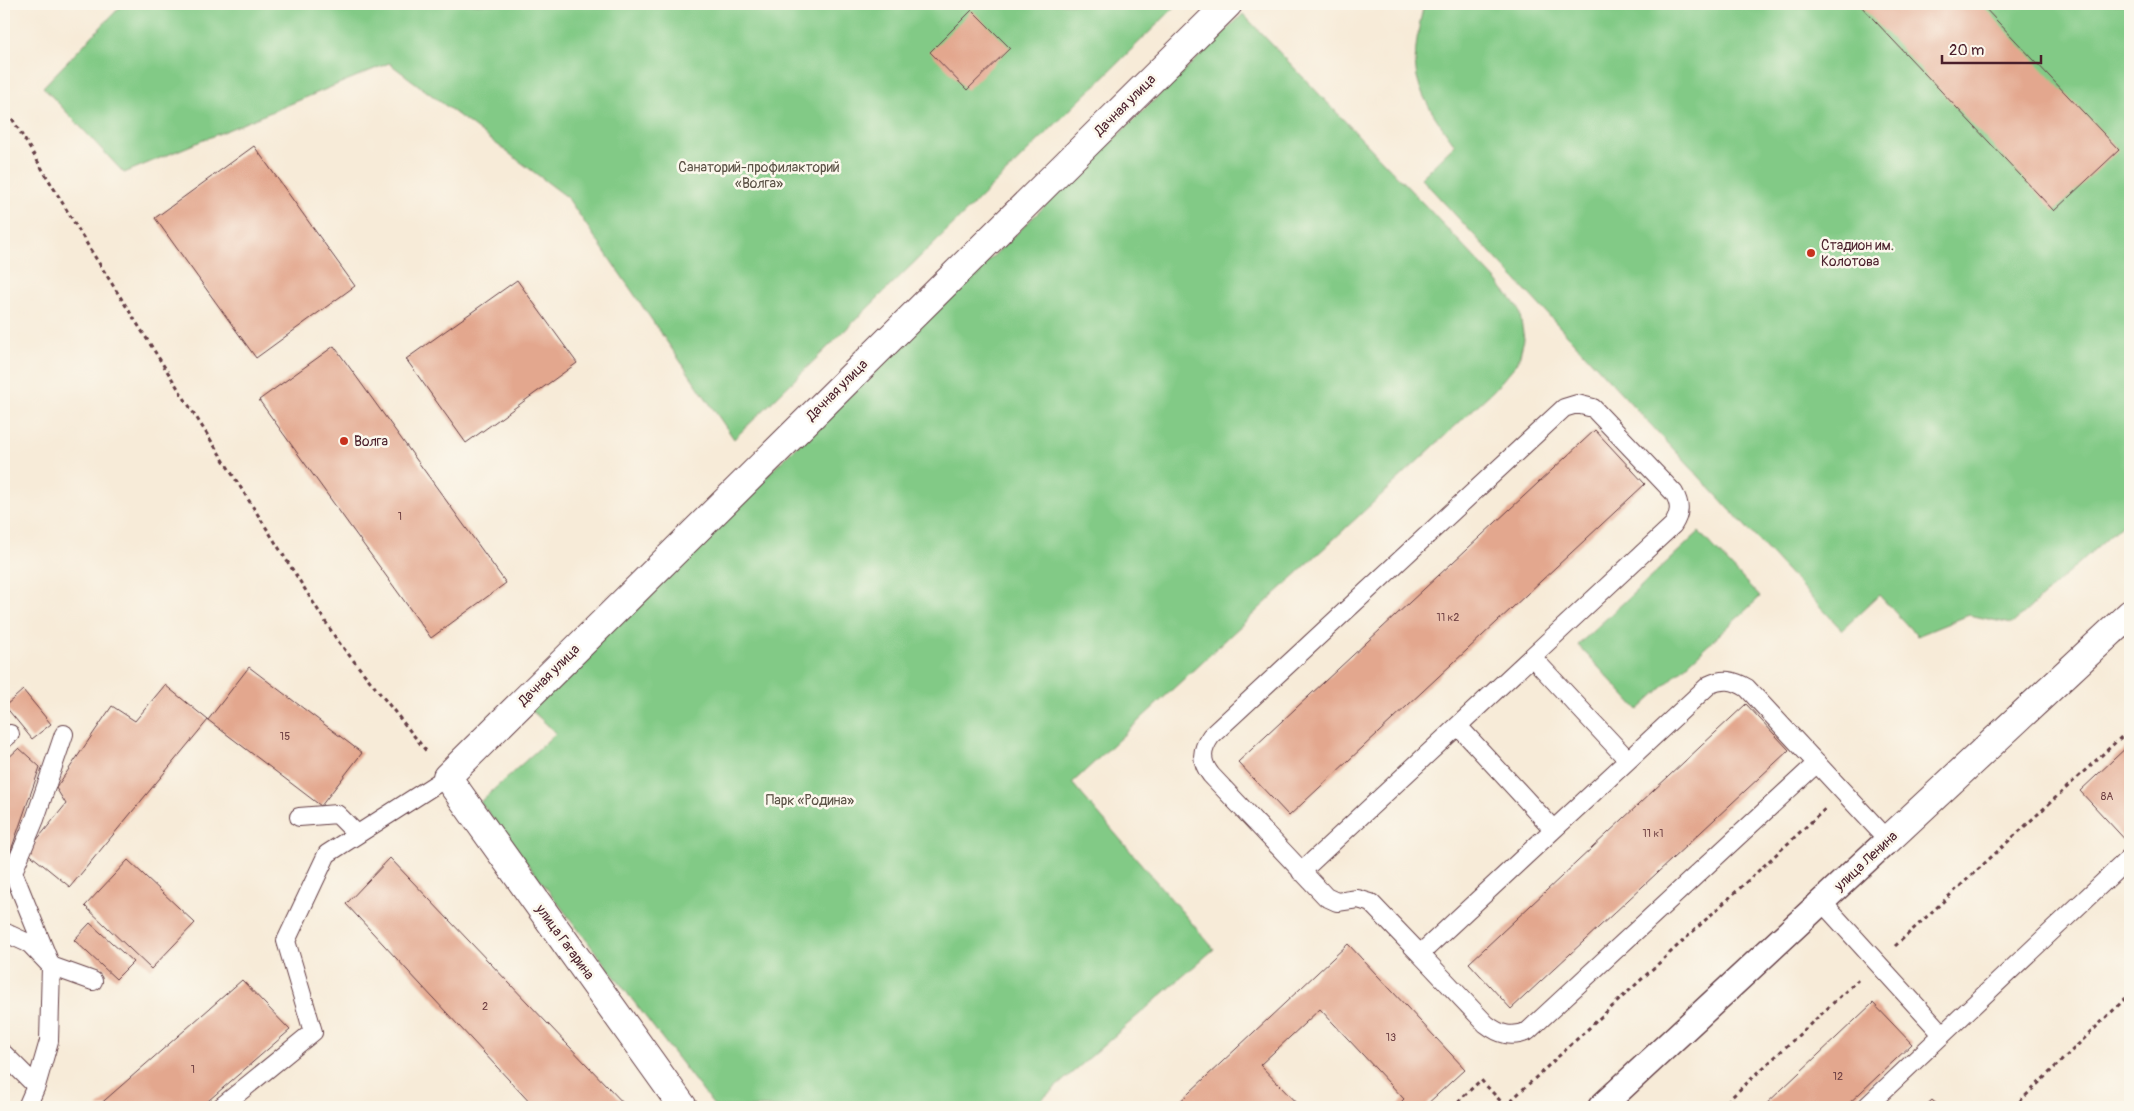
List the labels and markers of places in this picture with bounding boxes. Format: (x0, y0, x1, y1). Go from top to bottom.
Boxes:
place label: Стадион им. Колотова (1821, 237, 1894, 270)
marker: Стадион им. Колотова (1805, 247, 1817, 259)
place label: Волга (354, 433, 388, 450)
marker: Волга (338, 435, 350, 447)

